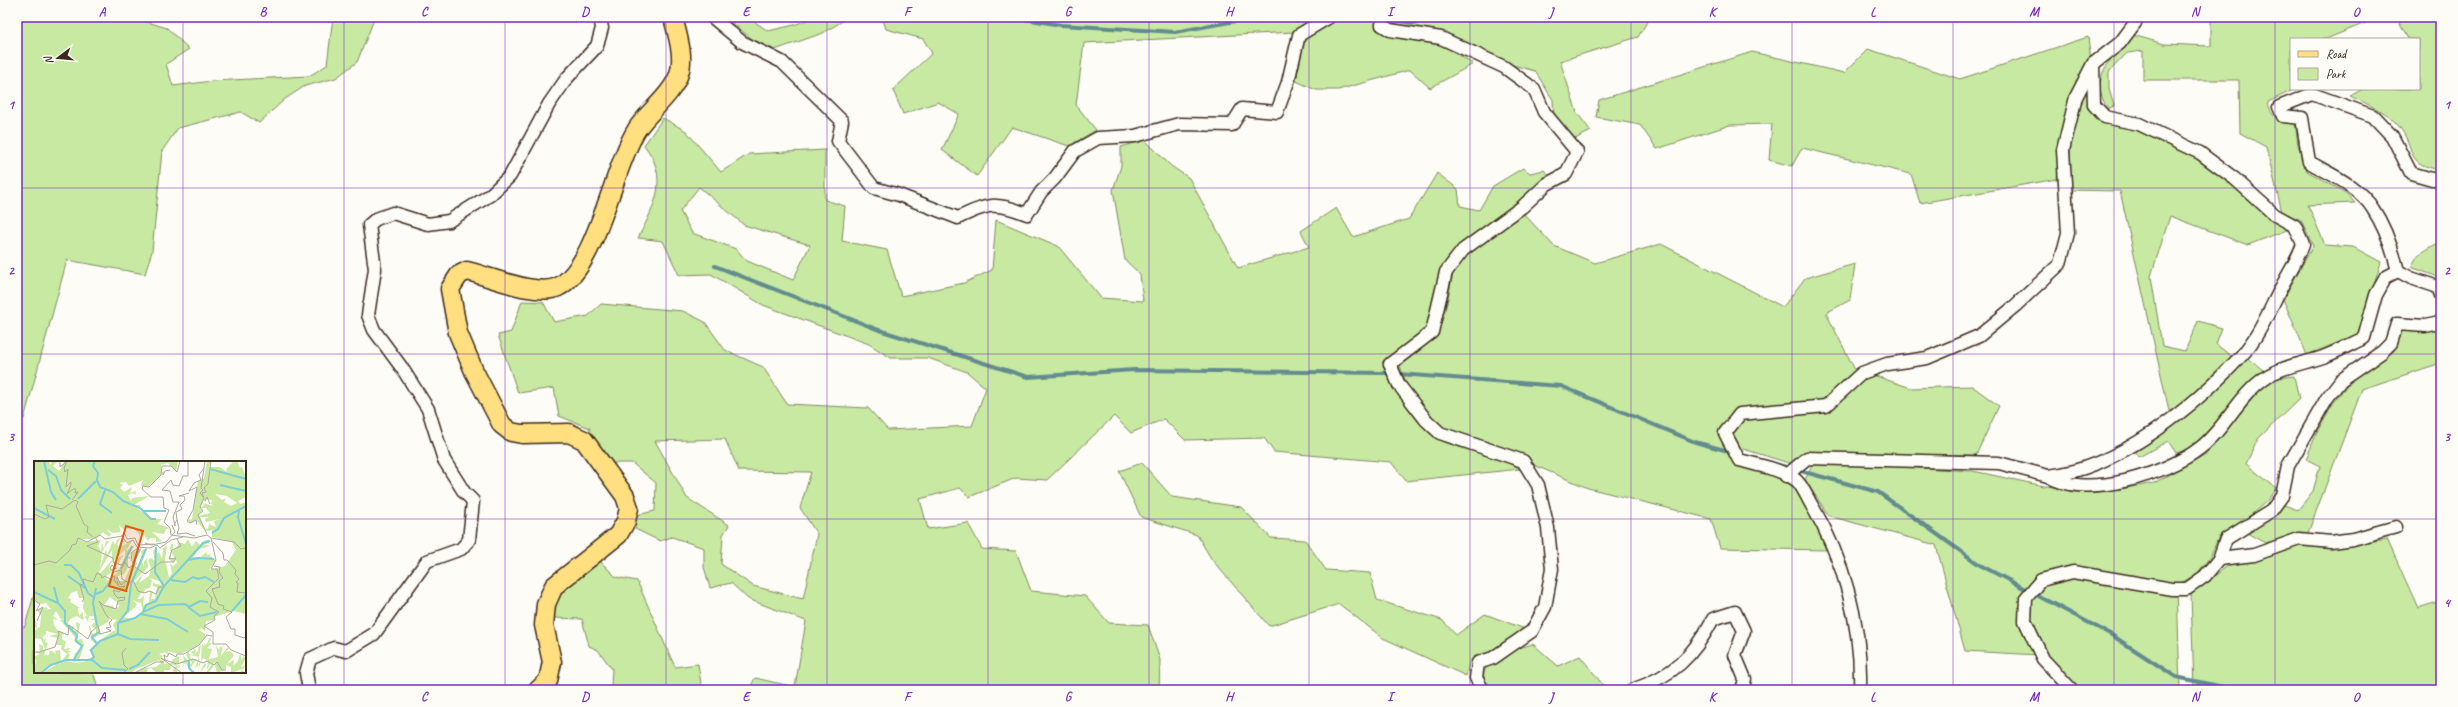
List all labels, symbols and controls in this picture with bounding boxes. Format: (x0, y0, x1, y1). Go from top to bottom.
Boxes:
text: A (99, 4, 107, 20)
text: B (260, 4, 268, 20)
text: C (421, 4, 429, 20)
text: D (581, 4, 590, 20)
text: E (743, 4, 752, 20)
text: F (904, 4, 913, 20)
text: G (1065, 4, 1073, 20)
text: H (1225, 4, 1235, 20)
text: I (1387, 4, 1396, 20)
text: J (1548, 4, 1555, 20)
text: K (1709, 4, 1719, 20)
text: L (1870, 4, 1877, 20)
text: M (2029, 4, 2040, 20)
text: N (2191, 4, 2202, 20)
text: O (2353, 4, 2362, 20)
north arrow (38, 38, 78, 78)
legend (2290, 38, 2420, 90)
text: Road (2326, 46, 2348, 62)
text: N (40, 53, 56, 66)
text: Park (2326, 66, 2347, 82)
text: 1 (8, 97, 16, 113)
text: 1 (2444, 97, 2452, 113)
text: 2 (8, 263, 15, 279)
text: 2 (2444, 263, 2451, 279)
text: 3 (8, 429, 15, 445)
text: 3 (2444, 429, 2451, 445)
inset map (34, 461, 246, 673)
text: 4 (8, 595, 16, 611)
text: 4 (2444, 595, 2452, 611)
text: A (99, 689, 107, 705)
text: B (260, 689, 268, 705)
text: C (421, 689, 429, 705)
text: D (581, 689, 590, 705)
text: E (743, 689, 752, 705)
text: F (904, 689, 913, 705)
text: G (1065, 689, 1073, 705)
text: H (1225, 689, 1235, 705)
text: I (1387, 689, 1396, 705)
text: J (1548, 689, 1555, 705)
text: K (1709, 689, 1719, 705)
text: L (1870, 689, 1877, 705)
text: M (2029, 689, 2040, 705)
text: N (2191, 689, 2202, 705)
text: O (2353, 689, 2362, 705)

